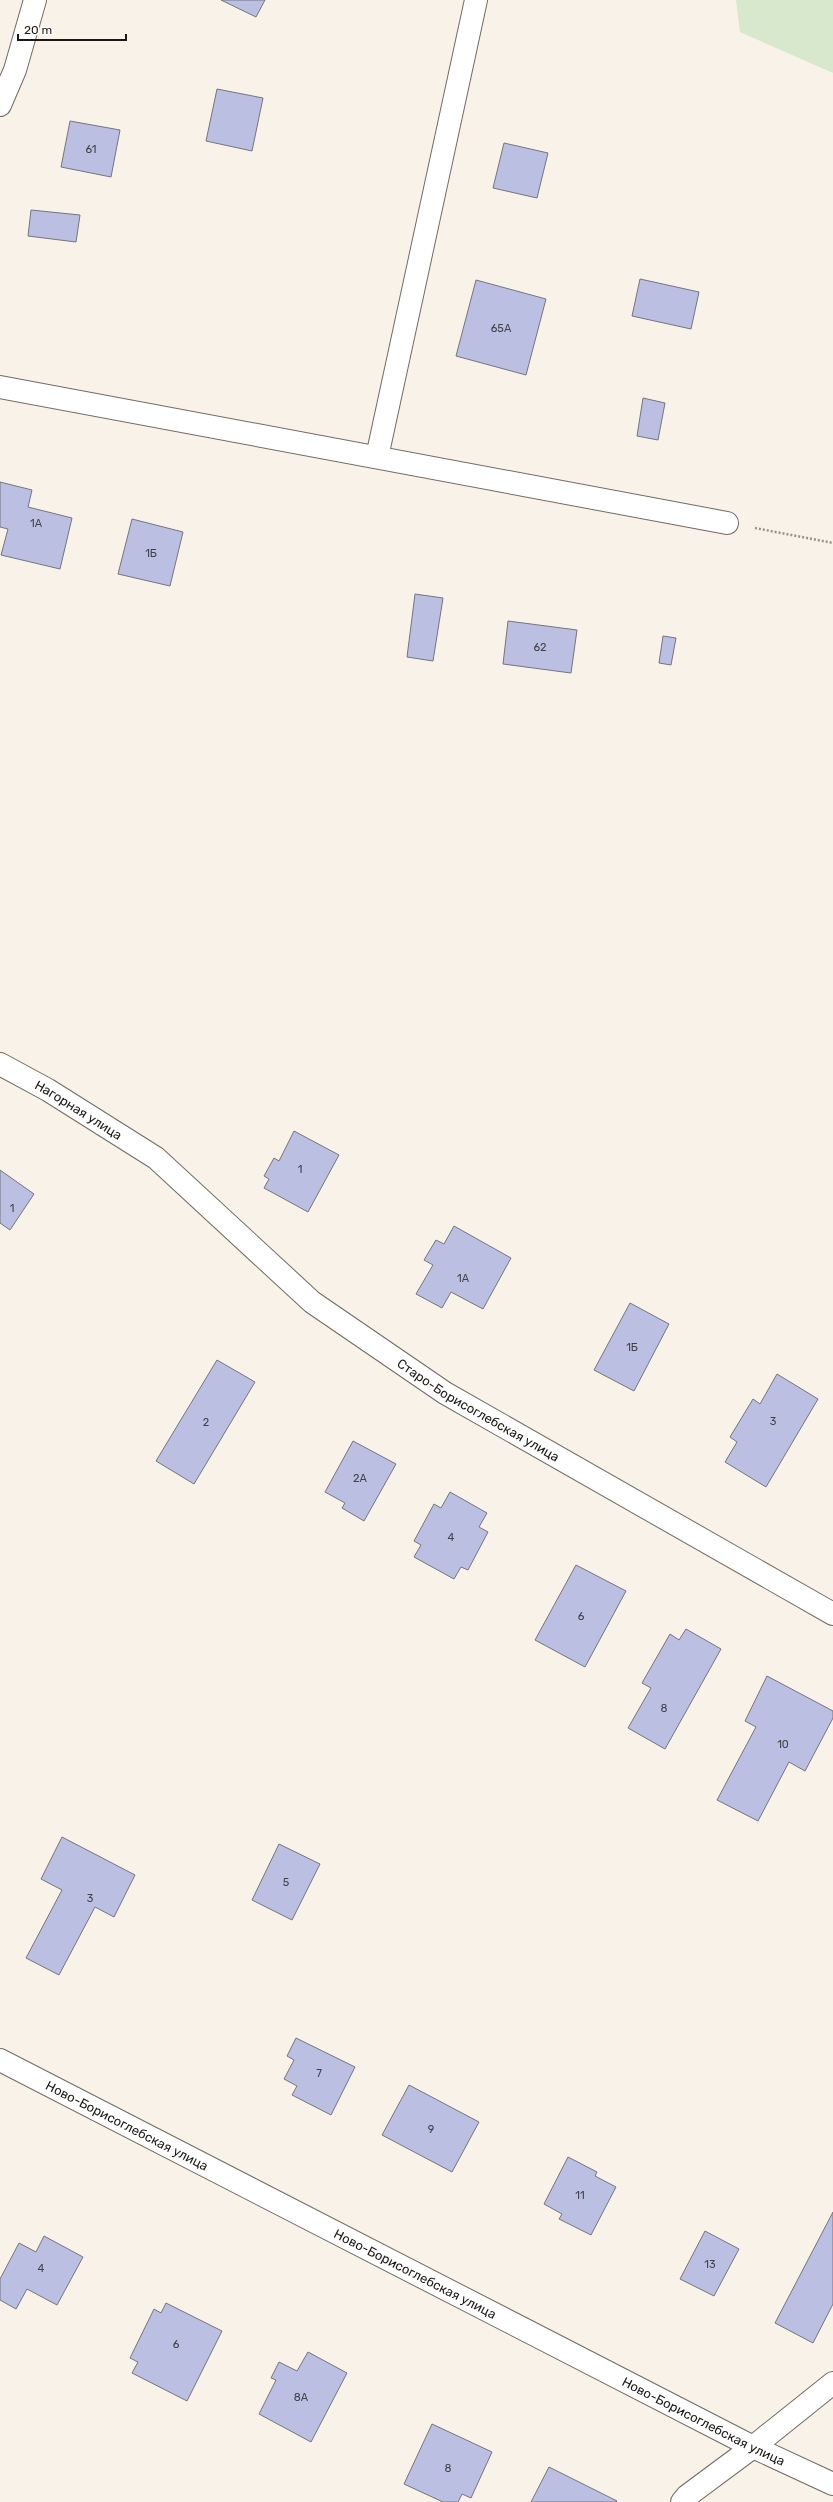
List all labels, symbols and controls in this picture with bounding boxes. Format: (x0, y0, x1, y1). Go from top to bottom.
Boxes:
scale bar (18, 16, 126, 42)
text: 20 m (24, 23, 52, 37)
house number: 61 (85, 143, 97, 156)
house number: 65А (491, 322, 512, 335)
house number: 1А (30, 517, 43, 530)
house number: 1Б (145, 547, 157, 560)
house number: 62 (533, 641, 547, 654)
street label: Нагорная улица (32, 1077, 125, 1143)
house number: 1 (298, 1163, 302, 1176)
house number: 1 (10, 1202, 14, 1215)
house number: 1А (457, 1272, 470, 1285)
house number: 1Б (626, 1341, 638, 1354)
street label: Старо-Борисоглебская улица (394, 1356, 562, 1465)
house number: 3 (770, 1415, 777, 1428)
house number: 2 (203, 1416, 209, 1429)
house number: 2А (353, 1472, 368, 1485)
house number: 4 (448, 1531, 455, 1544)
house number: 6 (578, 1610, 585, 1623)
house number: 8 (661, 1702, 668, 1715)
house number: 10 (777, 1738, 789, 1751)
house number: 5 (283, 1876, 290, 1889)
house number: 3 (87, 1892, 94, 1905)
house number: 7 (316, 2067, 322, 2080)
street label: Ново-Борисоглебская улица (43, 2078, 211, 2174)
house number: 9 (428, 2123, 434, 2136)
house number: 11 (575, 2189, 585, 2202)
street label: Ново-Борисоглебская улица (331, 2226, 499, 2322)
house number: 13 (704, 2258, 716, 2271)
house number: 4 (38, 2262, 45, 2275)
house number: 6 (173, 2338, 180, 2351)
street label: Ново-Борисоглебская улица (620, 2374, 787, 2469)
house number: 8А (294, 2391, 309, 2404)
house number: 8 (445, 2462, 452, 2475)

